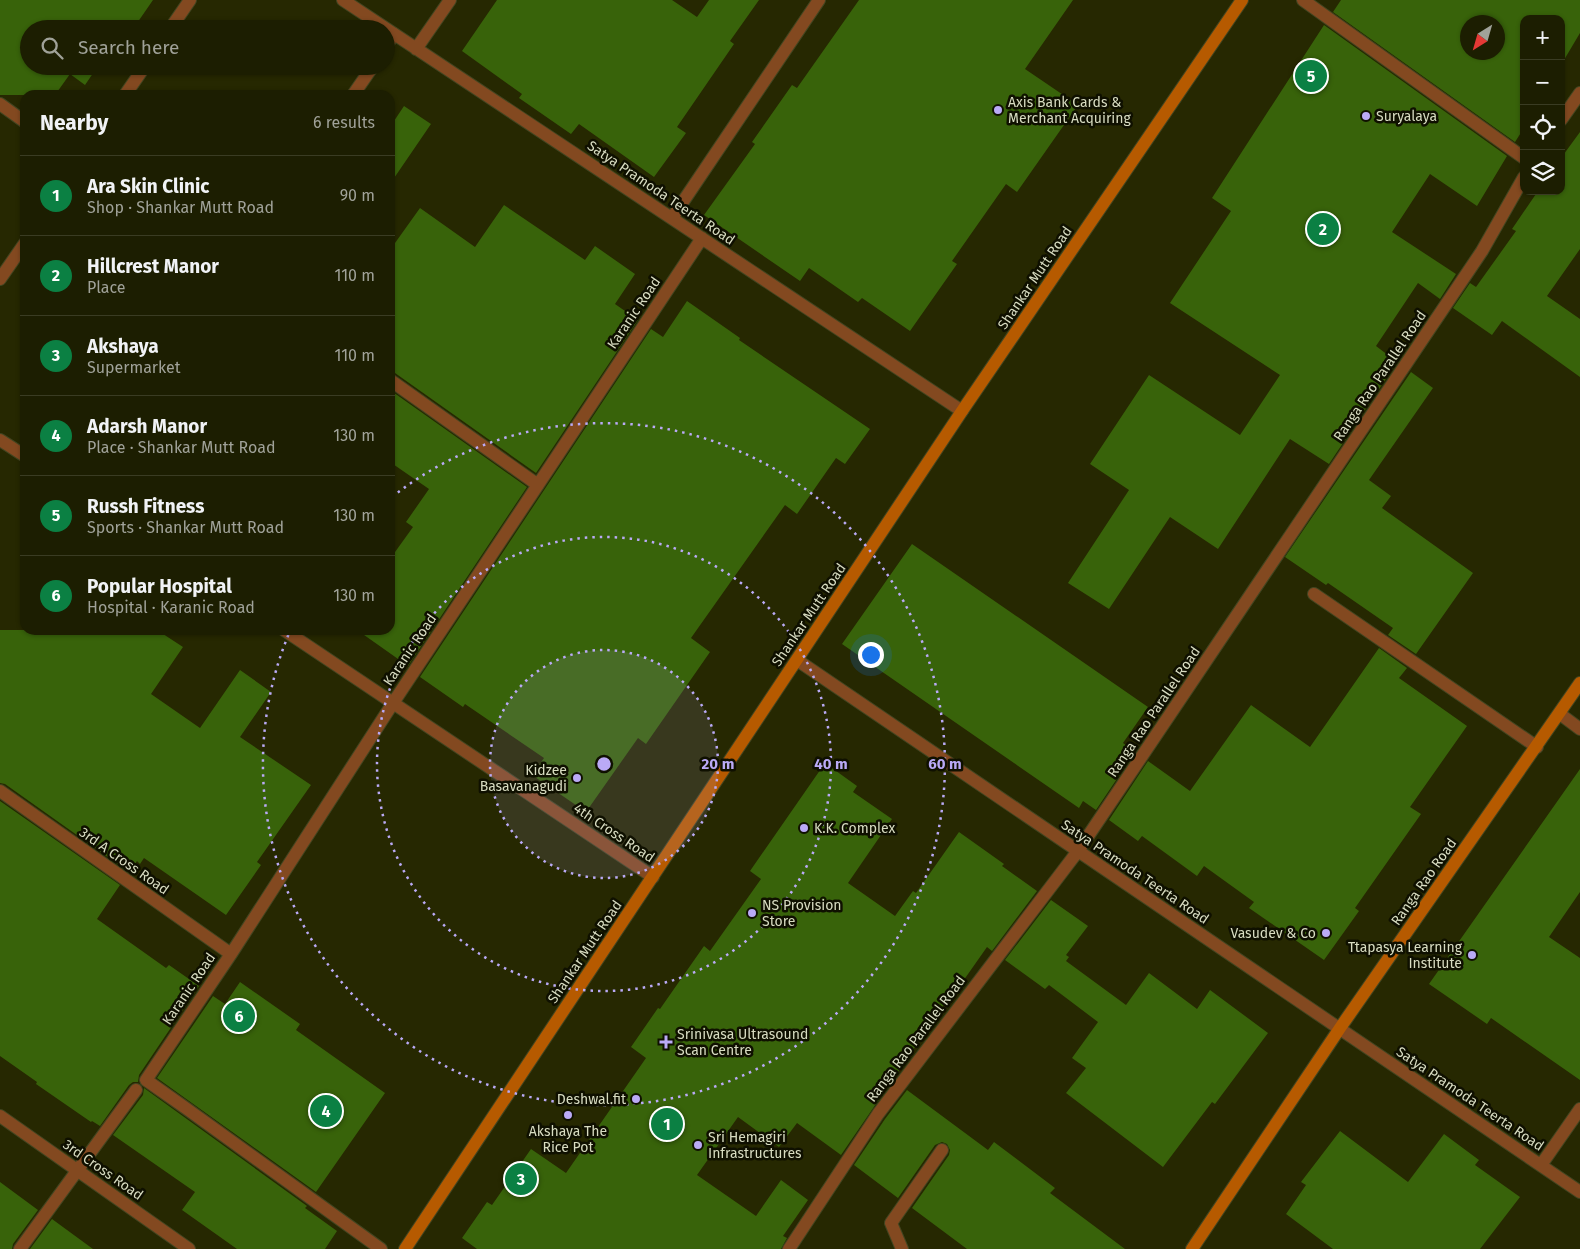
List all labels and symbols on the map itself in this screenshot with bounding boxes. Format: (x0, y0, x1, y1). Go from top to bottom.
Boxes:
north arrow (1460, 15, 1505, 60)
pin: 5 (1295, 57, 1327, 95)
place label: Axis Bank Cards & Merchant Acquiring (1008, 94, 1131, 127)
marker: Axis Bank Cards & Merchant Acquiring (992, 104, 1004, 116)
place label: Suryalaya (1376, 108, 1437, 125)
marker: Suryalaya (1360, 110, 1372, 122)
street label: Satya Pramoda Teerta Road (584, 137, 738, 249)
pin: 2 (1307, 210, 1339, 248)
street label: Shankar Mutt Road (994, 223, 1076, 333)
street label: Karanic Road (604, 274, 664, 352)
street label: Ranga Rao Parallel Road (1330, 308, 1430, 444)
street label: Shankar Mutt Road (768, 560, 850, 670)
street label: Karanic Road (380, 611, 440, 689)
your location (858, 642, 884, 668)
street label: Ranga Rao Parallel Road (1104, 644, 1204, 780)
centre of rings (595, 755, 613, 773)
text: 20 m (702, 755, 734, 773)
text: 40 m (814, 755, 848, 773)
text: 60 m (928, 755, 962, 773)
place label: Kidzee Basavanagudi (480, 762, 567, 795)
marker: Kidzee Basavanagudi (571, 772, 583, 784)
street label: 4th Cross Road (570, 800, 658, 866)
street label: Satya Pramoda Teerta Road (1058, 816, 1212, 928)
place label: K.K. Complex (814, 820, 896, 837)
marker: K.K. Complex (798, 822, 810, 834)
street label: 3rd A Cross Road (76, 824, 172, 898)
street label: Ranga Rao Road (1388, 835, 1460, 929)
street label: Shankar Mutt Road (544, 897, 626, 1007)
place label: NS Provision Store (762, 897, 842, 930)
marker: NS Provision Store (746, 907, 758, 919)
place label: Vasudev & Co (1230, 925, 1316, 942)
marker: Vasudev & Co (1320, 927, 1332, 939)
place label: Ttapasya Learning Institute (1348, 939, 1463, 972)
marker: Ttapasya Learning Institute (1466, 949, 1478, 961)
street label: Karanic Road (159, 950, 219, 1028)
street label: Ranga Rao Parallel Road (863, 973, 969, 1105)
pin: 6 (223, 997, 255, 1035)
place label: Srinivasa Ultrasound Scan Centre (677, 1026, 808, 1059)
marker: Srinivasa Ultrasound Scan Centre (659, 1035, 673, 1049)
street label: Satya Pramoda Teerta Road (1393, 1043, 1547, 1155)
place label: Deshwal.fit (557, 1091, 627, 1108)
pin: 4 (310, 1092, 342, 1130)
marker: Deshwal.fit (630, 1093, 642, 1105)
pin: 1 (651, 1105, 683, 1143)
marker: Akshaya The Rice Pot (562, 1109, 574, 1121)
place label: Akshaya The Rice Pot (529, 1123, 607, 1156)
place label: Sri Hemagiri Infrastructures (708, 1129, 802, 1162)
street label: 3rd Cross Road (60, 1136, 146, 1204)
marker: Sri Hemagiri Infrastructures (692, 1139, 704, 1151)
pin: 3 (505, 1160, 537, 1198)

